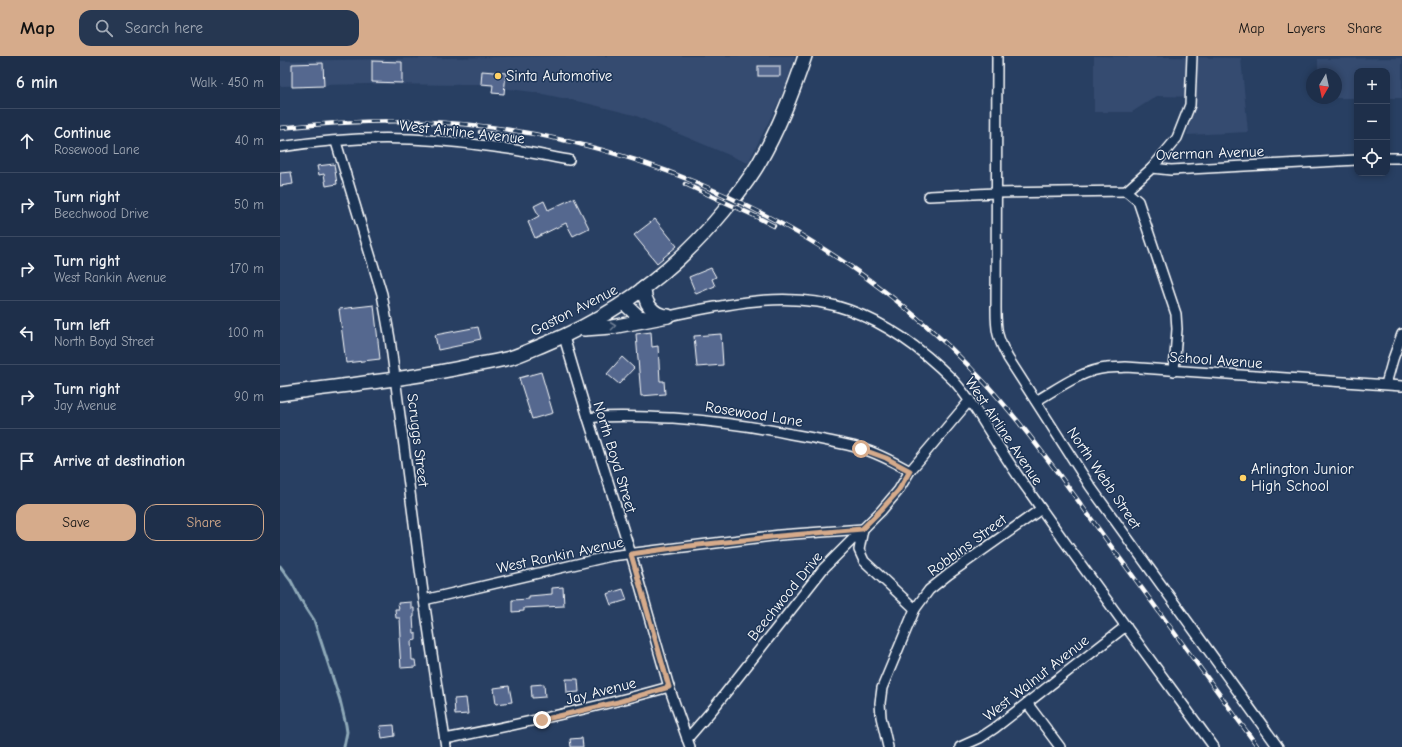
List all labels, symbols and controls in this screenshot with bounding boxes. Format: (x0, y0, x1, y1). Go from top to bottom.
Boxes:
search box (79, 10, 359, 46)
text: Map (20, 17, 55, 39)
icon: search (93, 17, 115, 39)
text: Search here (125, 19, 203, 37)
text: Map (1238, 20, 1265, 37)
text: Layers (1287, 20, 1325, 37)
text: Share (1347, 20, 1382, 37)
place label: Sinta Automotive (506, 67, 613, 85)
north arrow (1306, 68, 1342, 104)
map controls (1354, 68, 1390, 176)
button: + (1354, 68, 1390, 104)
marker: Sinta Automotive (493, 71, 503, 81)
text: 6 min (16, 73, 58, 92)
text: Walk · 450 m (190, 75, 264, 90)
button: − (1354, 104, 1390, 140)
street label: West Airline Avenue (398, 116, 526, 148)
text: Continue (54, 124, 111, 142)
icon: ahead (16, 130, 38, 152)
text: 40 m (235, 133, 264, 148)
button: locate (1354, 140, 1390, 176)
text: Rosewood Lane (54, 142, 139, 157)
street label: Overman Avenue (1156, 142, 1265, 164)
text: Turn right (54, 188, 120, 206)
icon: right (16, 194, 38, 216)
text: 50 m (234, 197, 264, 212)
text: Beechwood Drive (54, 206, 149, 221)
text: Turn right (54, 252, 120, 270)
icon: right (16, 258, 38, 280)
text: 170 m (230, 261, 264, 276)
text: West Rankin Avenue (54, 270, 166, 285)
street label: Gaston Avenue (527, 280, 621, 340)
text: Turn left (54, 316, 110, 334)
icon: left (16, 322, 38, 344)
one-way arrow (610, 322, 616, 331)
text: 100 m (228, 325, 264, 340)
text: North Boyd Street (54, 334, 154, 349)
street label: School Avenue (1169, 348, 1264, 372)
street label: West Airline Avenue (961, 374, 1047, 489)
text: Turn right (54, 380, 120, 398)
icon: right (16, 386, 38, 408)
text: 90 m (234, 389, 264, 404)
street label: Scruggs Street (403, 392, 433, 488)
street label: Rosewood Lane (704, 397, 805, 431)
text: Jay Avenue (54, 398, 116, 413)
street label: North Boyd Street (590, 399, 641, 515)
street label: North Webb Street (1063, 424, 1145, 533)
route start (852, 440, 870, 458)
icon: arrive (16, 450, 38, 472)
text: Arrive at destination (54, 452, 185, 470)
place label: Arlington Junior High School (1251, 460, 1354, 495)
marker: Arlington Junior High School (1238, 473, 1248, 483)
button: Save (16, 504, 136, 541)
button: Share (144, 504, 264, 541)
street label: Robbins Street (924, 510, 1011, 580)
street label: West Rankin Avenue (495, 533, 626, 577)
street label: Beechwood Drive (744, 547, 827, 644)
street label: West Walnut Avenue (980, 631, 1093, 725)
street label: Jay Avenue (564, 673, 639, 708)
route end (533, 711, 551, 729)

